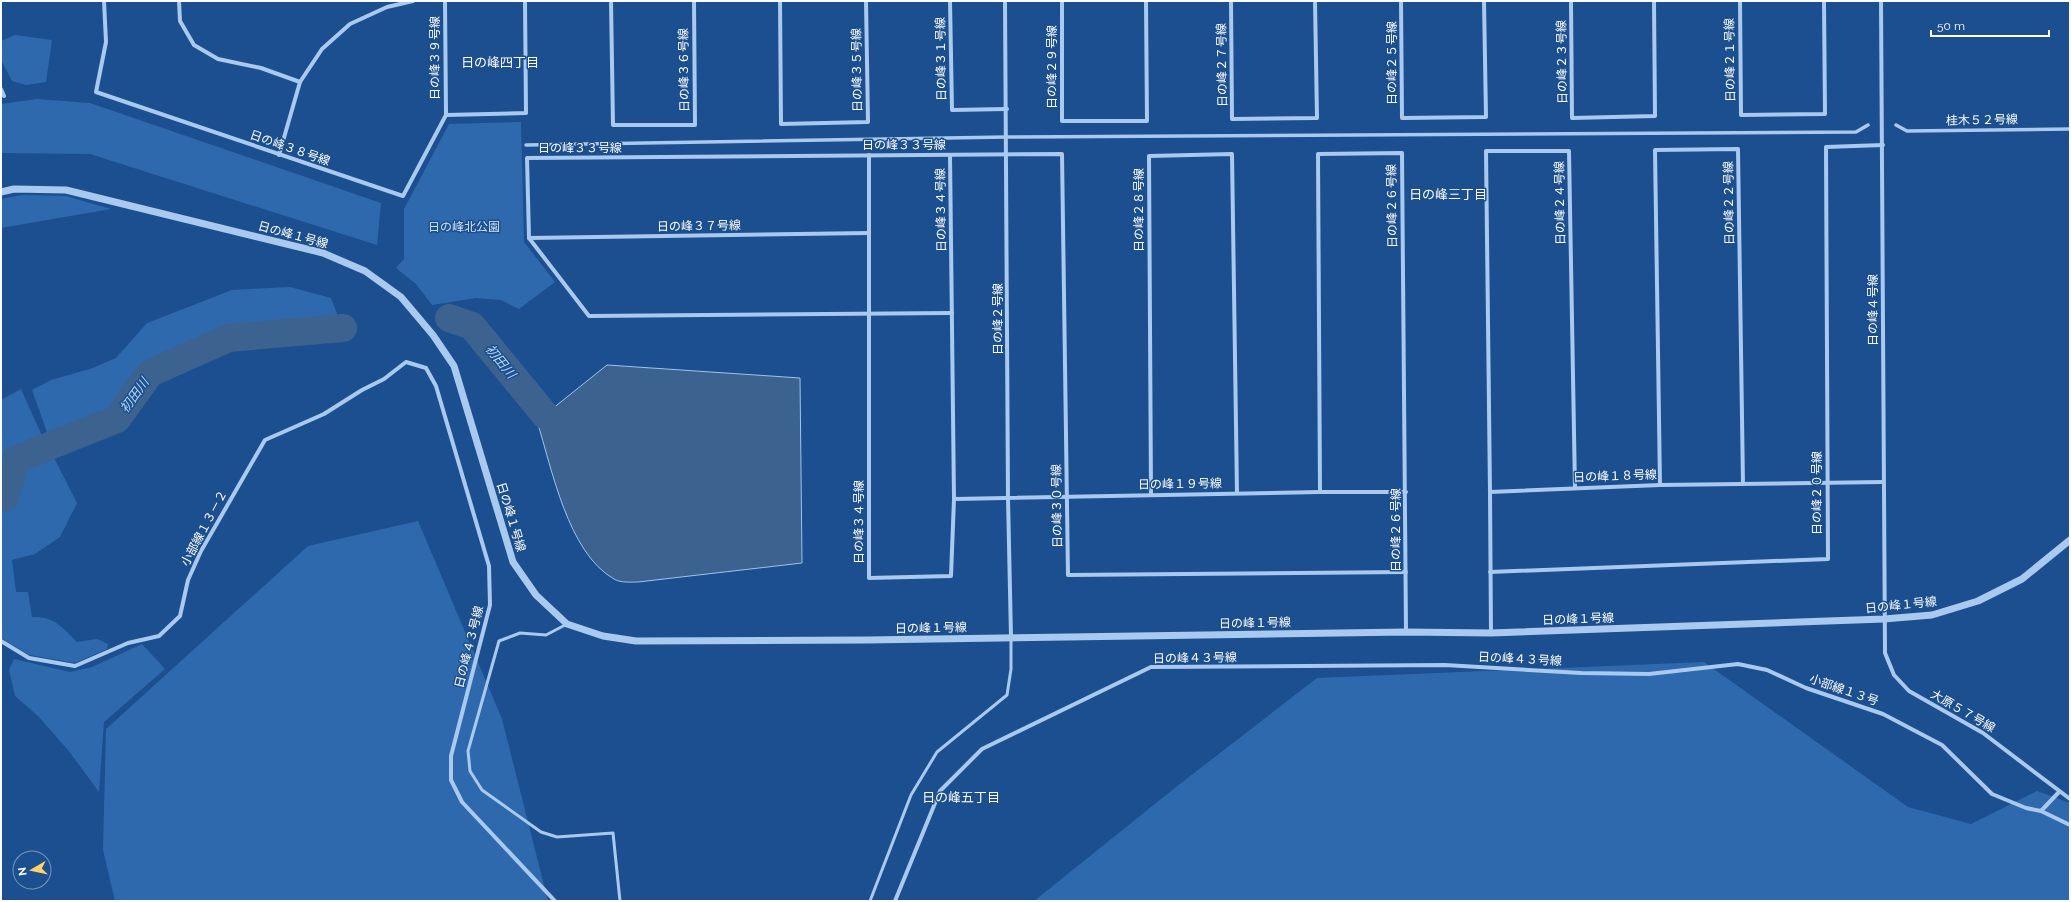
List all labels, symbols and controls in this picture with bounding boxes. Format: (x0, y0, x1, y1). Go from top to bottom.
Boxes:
scale bar (1931, 12, 2049, 38)
street label: 日の峰３９号線 (428, 16, 442, 100)
street label: 日の峰３１号線 (933, 17, 949, 101)
street label: 日の峰２１号線 (1722, 18, 1738, 102)
text: 50 m (1937, 19, 1965, 33)
street label: 日の峰２３号線 (1554, 20, 1570, 104)
street label: 日の峰２５号線 (1385, 21, 1399, 105)
street label: 日の峰２７号線 (1214, 23, 1230, 107)
street label: 日の峰２９号線 (1045, 25, 1059, 109)
street label: 日の峰３６号線 (676, 28, 692, 112)
street label: 日の峰３５号線 (849, 28, 865, 112)
district label: 日の峰四丁目 (461, 55, 539, 70)
street label: 桂木５２号線 (1946, 112, 2018, 128)
street label: 日の峰３８号線 (248, 128, 332, 168)
street label: 日の峰３３号線 (862, 138, 946, 152)
street label: 日の峰３３号線 (538, 141, 622, 155)
street label: 日の峰２４号線 (1552, 161, 1568, 245)
street label: 日の峰２２号線 (1721, 161, 1737, 245)
street label: 日の峰２６号線 (1384, 164, 1400, 248)
street label: 日の峰３４号線 (933, 168, 949, 252)
street label: 日の峰２８号線 (1132, 168, 1146, 252)
district label: 日の峰三丁目 (1409, 187, 1487, 202)
street label: 日の峰３７号線 (657, 218, 741, 234)
street label: 日の峰１号線 (256, 219, 330, 251)
park label: 日の峰北公園 (428, 220, 500, 234)
street label: 日の峰４号線 (1866, 274, 1880, 346)
street label: 日の峰２号線 (991, 283, 1005, 355)
water label: 初田川 (483, 341, 520, 383)
water label: 初田川 (117, 373, 153, 415)
street label: 日の峰２０号線 (1810, 451, 1824, 535)
street label: 日の峰３０号線 (1049, 464, 1065, 548)
street label: 日の峰１８号線 (1573, 468, 1657, 484)
street label: 日の峰１９号線 (1138, 476, 1222, 492)
street label: 日の峰３４号線 (852, 480, 866, 564)
street label: 日の峰１号線 (494, 481, 528, 553)
street label: 小部線１３－２ (178, 488, 230, 568)
street label: 日の峰２６号線 (1389, 488, 1403, 572)
street label: 日の峰１号線 (1864, 594, 1938, 616)
street label: 日の峰４３号線 (452, 605, 486, 689)
street label: 日の峰１号線 (1542, 611, 1614, 627)
street label: 日の峰１号線 (1219, 615, 1291, 631)
street label: 日の峰１号線 (895, 620, 967, 636)
street label: 日の峰４３号線 (1153, 650, 1237, 666)
street label: 日の峰４３号線 (1478, 650, 1562, 668)
street label: 小部線１３号 (1808, 672, 1880, 708)
street label: 大原５７号線 (1928, 687, 1998, 735)
district label: 日の峰五丁目 (922, 790, 1000, 805)
north arrow (12, 850, 52, 890)
text: N (16, 866, 30, 877)

